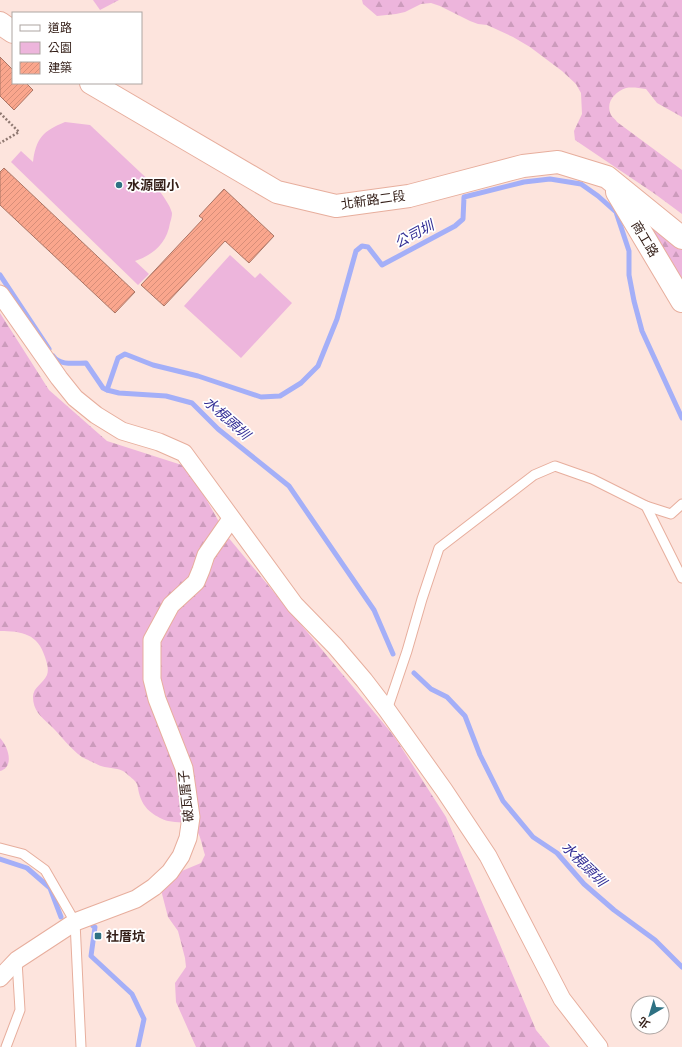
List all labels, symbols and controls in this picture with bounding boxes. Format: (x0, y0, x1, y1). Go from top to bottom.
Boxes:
legend (12, 12, 142, 84)
text: 道路 (48, 21, 72, 35)
text: 公園 (48, 41, 72, 55)
text: 建築 (48, 61, 72, 75)
place label: 水源國小 (127, 178, 180, 193)
marker: 水源國小 (114, 180, 124, 190)
street label: 北新路二段 (340, 188, 406, 212)
water label: 公司圳 (392, 216, 438, 251)
street label: 商工路 (629, 218, 661, 260)
water label: 水梘頭圳 (201, 393, 255, 444)
street label: 破瓦厝子 (176, 769, 196, 823)
water label: 水梘頭圳 (559, 839, 611, 891)
place label: 社厝坑 (106, 929, 145, 944)
marker: 社厝坑 (93, 931, 103, 941)
north arrow (630, 995, 670, 1035)
text: 北 (636, 1015, 652, 1031)

